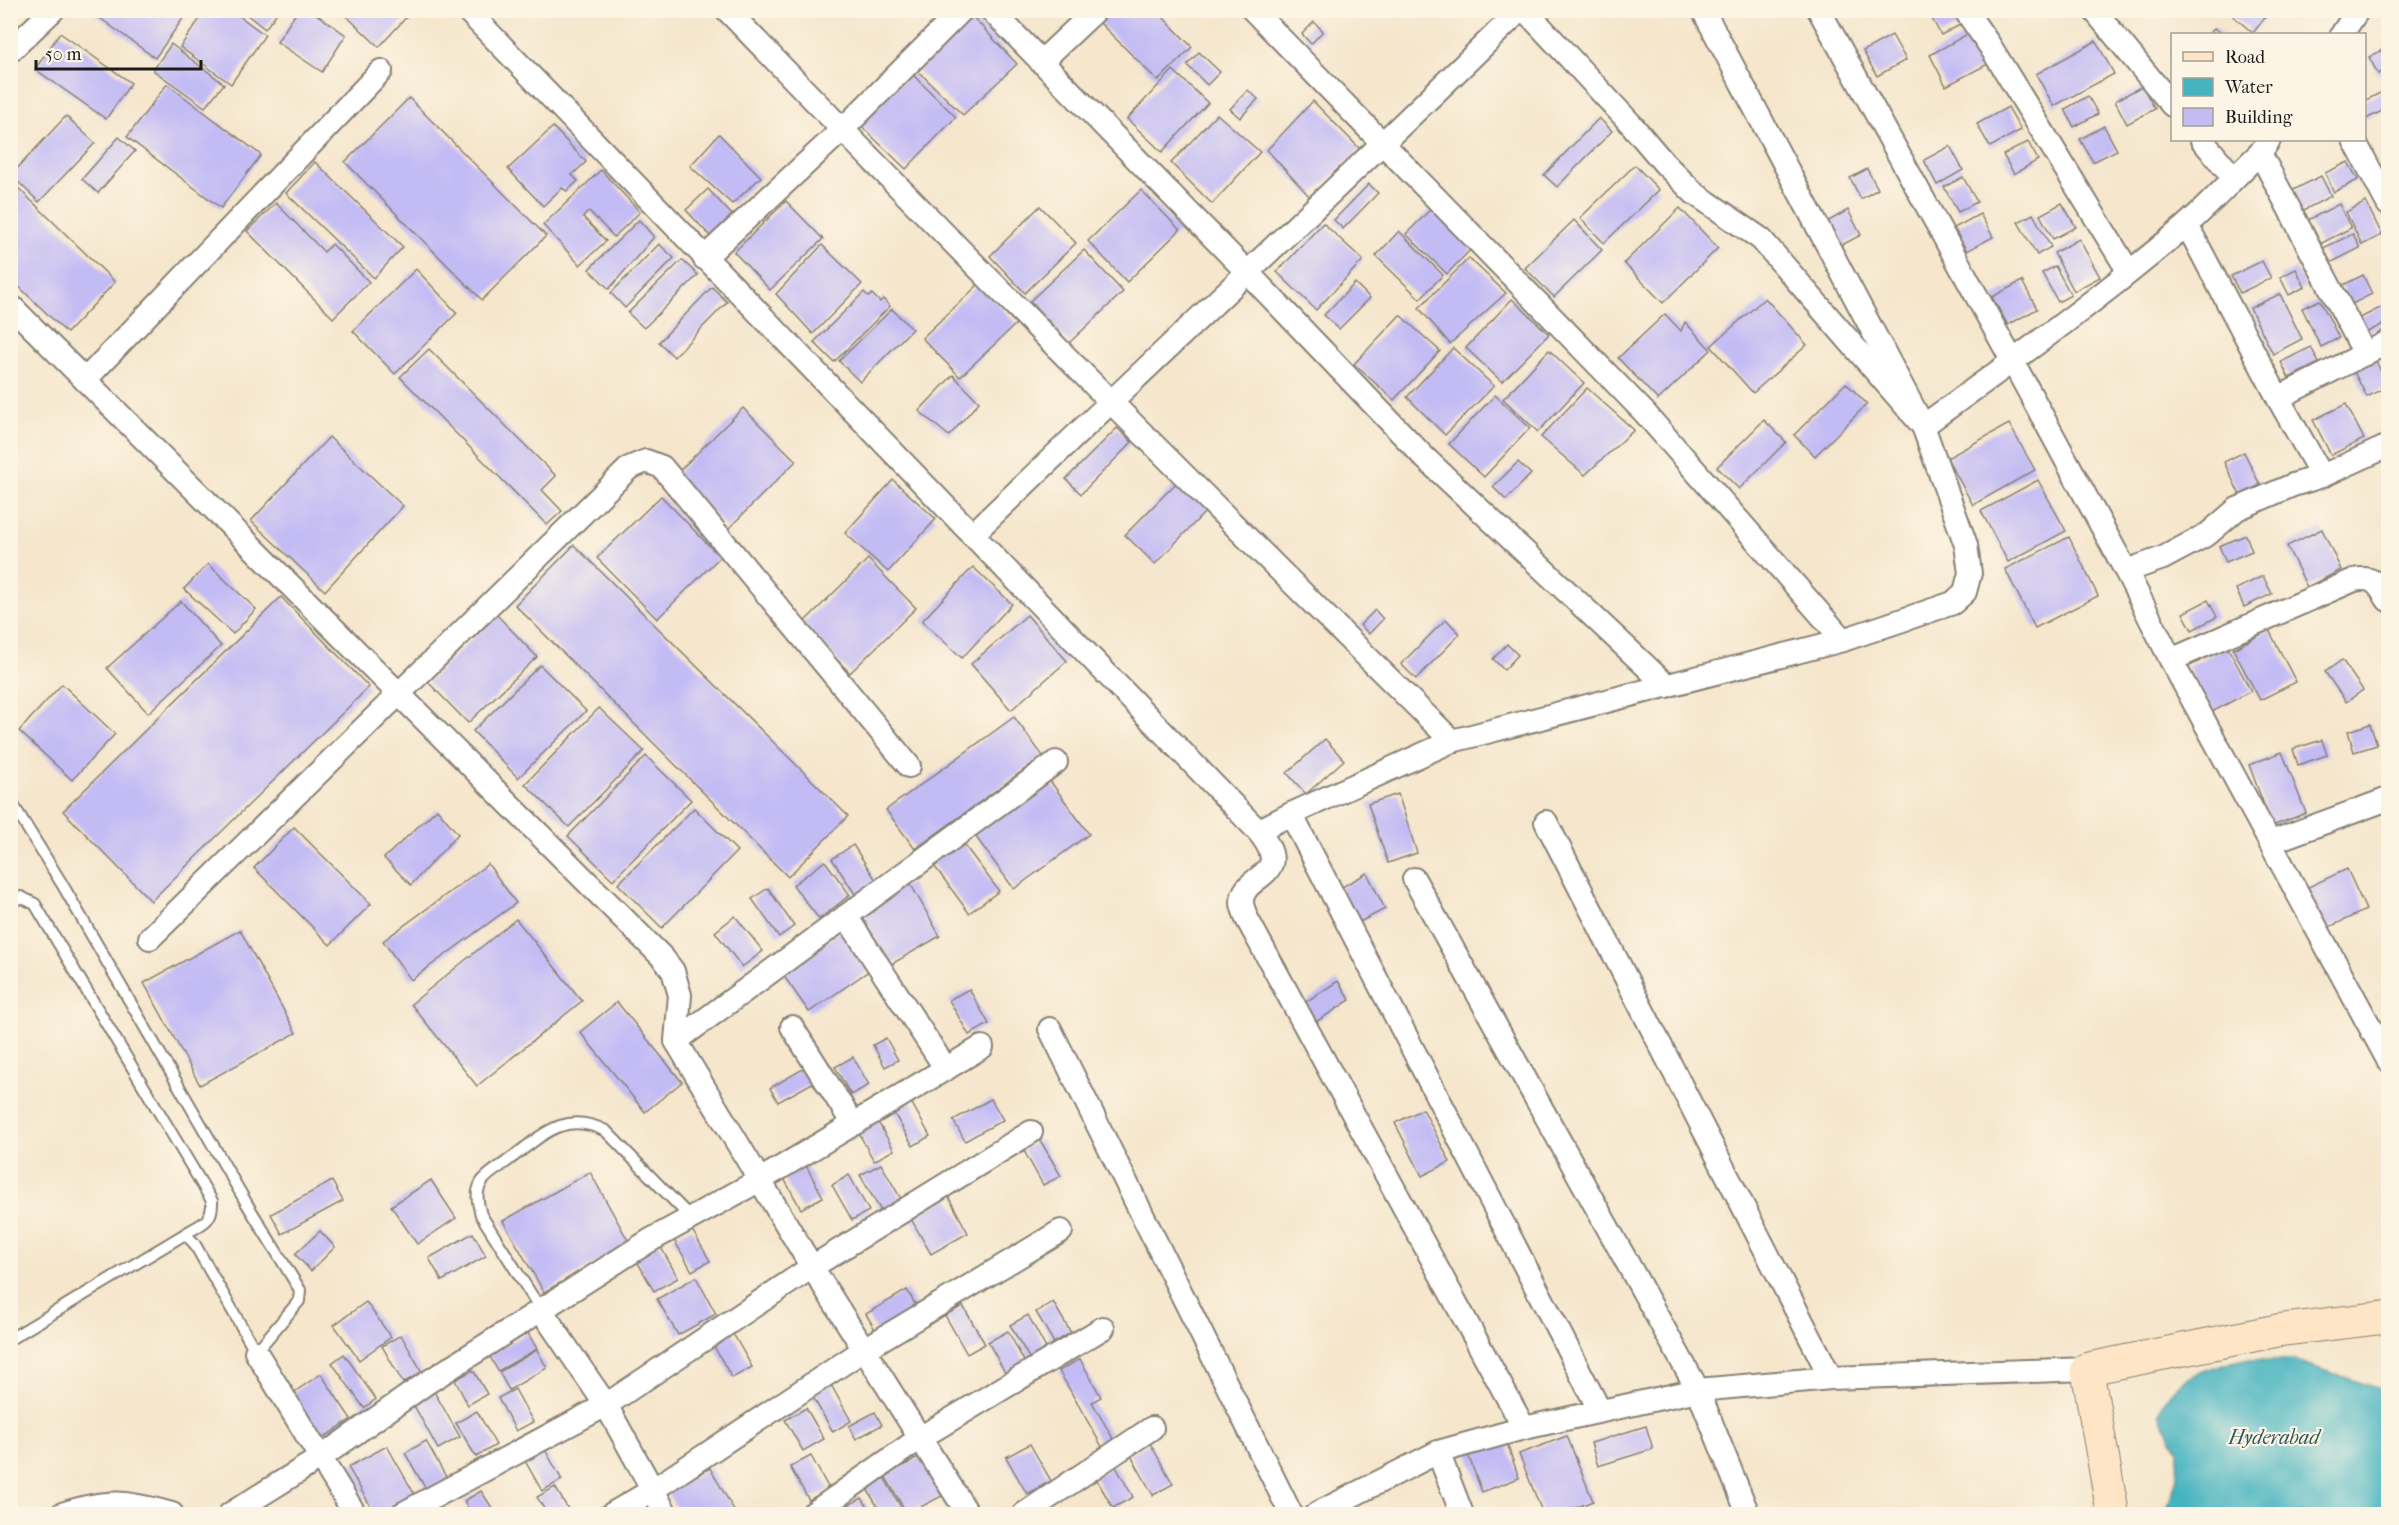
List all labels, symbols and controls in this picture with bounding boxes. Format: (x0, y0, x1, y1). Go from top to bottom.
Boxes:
scale bar (36, 33, 201, 71)
legend (2171, 33, 2366, 141)
text: 50 m (45, 44, 82, 65)
text: Road (2225, 47, 2265, 68)
text: Water (2224, 77, 2273, 98)
text: Building (2225, 107, 2293, 128)
water label: Hyderabad (2228, 1426, 2322, 1449)

